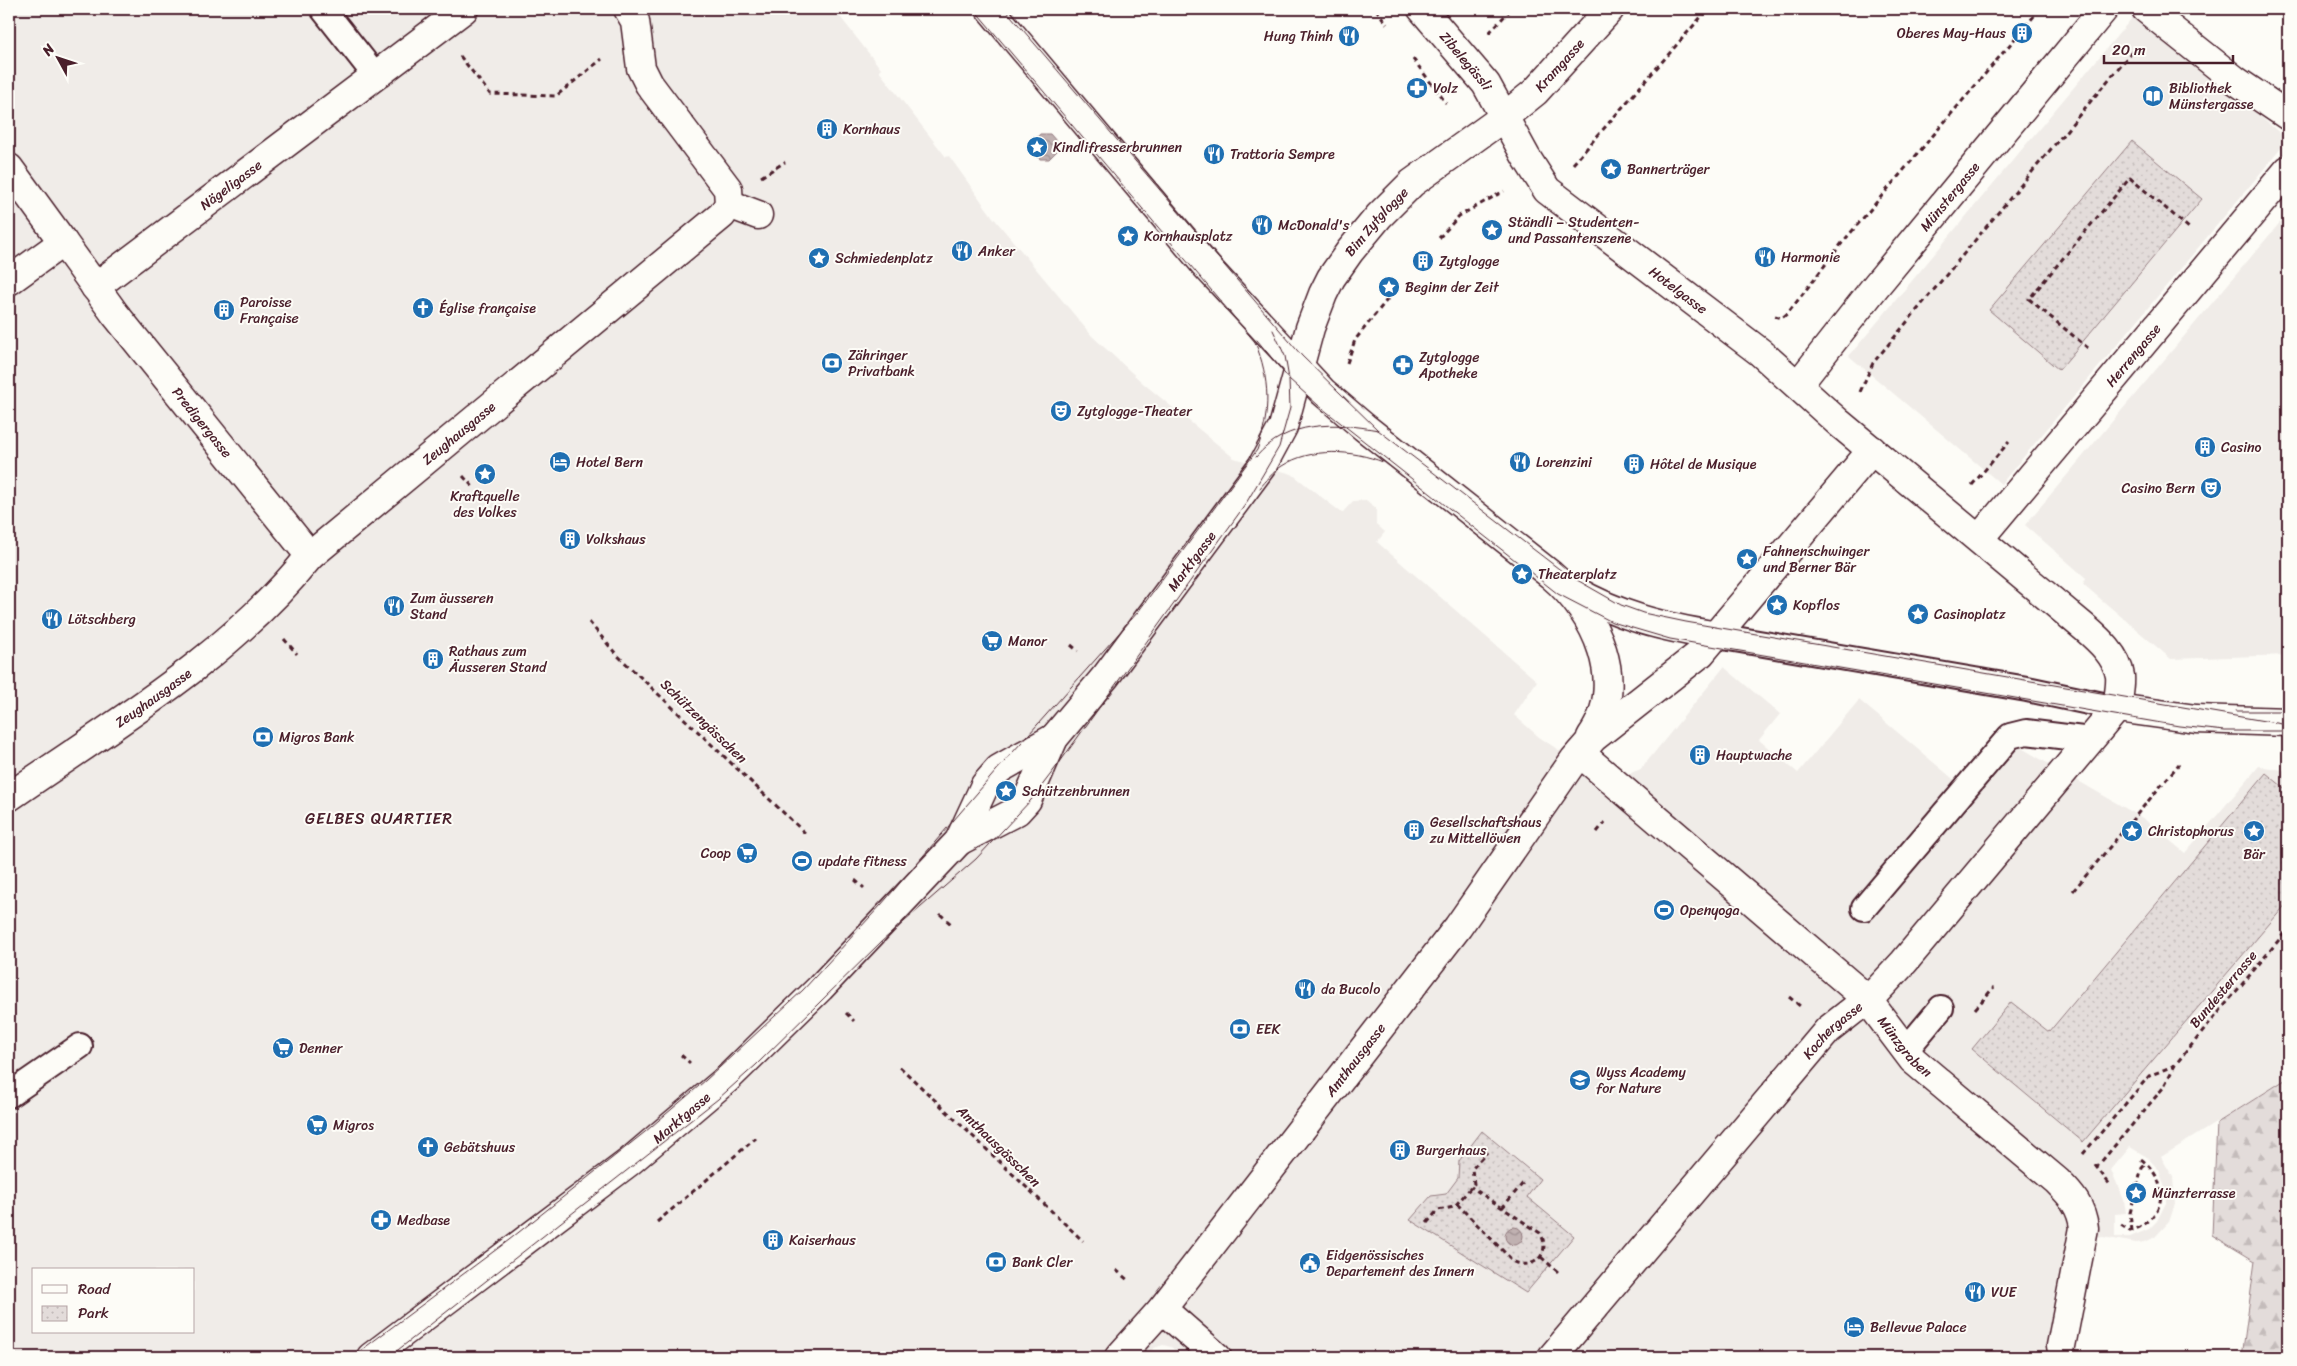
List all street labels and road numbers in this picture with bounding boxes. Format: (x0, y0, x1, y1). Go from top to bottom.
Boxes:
street label: Zibelegässli (1433, 26, 1500, 96)
street label: Kramgasse (1528, 32, 1591, 98)
street label: Nägeligasse (194, 153, 268, 217)
street label: Münstergasse (1913, 156, 1987, 237)
street label: Bim Zytglogge (1338, 181, 1415, 262)
street label: Hotelgasse (1643, 260, 1713, 321)
street label: Herrengasse (2099, 318, 2168, 393)
street label: Predigergasse (165, 381, 239, 464)
street label: Zeughausgasse (416, 395, 502, 472)
street label: Marktgasse (1161, 525, 1223, 597)
street label: Zeughausgasse (110, 661, 198, 735)
street label: Schützengässchen (654, 673, 754, 770)
street label: Bundesterrasse (2183, 945, 2264, 1034)
street label: Kochergasse (1796, 995, 1869, 1065)
street label: Münzgraben (1871, 1010, 1938, 1085)
street label: Amthausgasse (1318, 1017, 1392, 1103)
street label: Marktgasse (647, 1086, 717, 1150)
street label: Amthausgässchen (950, 1099, 1047, 1194)

